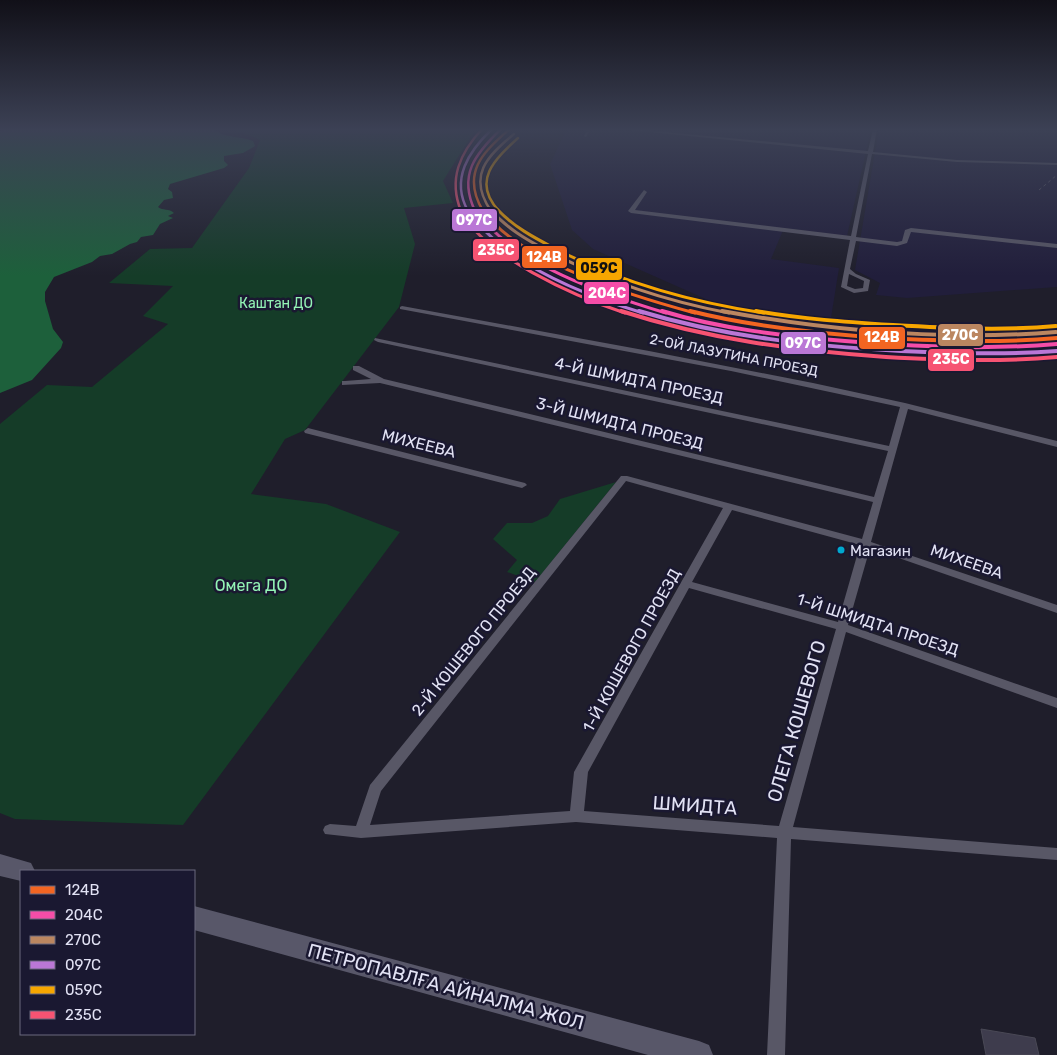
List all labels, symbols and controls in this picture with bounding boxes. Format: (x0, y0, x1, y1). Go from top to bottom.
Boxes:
line badge: 097С (451, 208, 498, 232)
text: 097С (456, 212, 492, 229)
line badge: 235С (472, 238, 520, 262)
text: 235С (477, 242, 515, 259)
line badge: 124В (521, 245, 568, 269)
text: 124В (526, 249, 562, 266)
line badge: 059С (575, 257, 623, 281)
text: 059С (580, 260, 618, 277)
line badge: 204С (583, 281, 630, 305)
text: 204С (588, 285, 626, 302)
park label: Каштан ДО (239, 295, 313, 312)
line badge: 270С (937, 323, 984, 347)
line badge: 124В (858, 326, 906, 350)
text: 270С (942, 327, 978, 344)
text: 124В (864, 329, 900, 346)
street label: 2-ОЙ ЛАЗУТИНА ПРОЕЗД (648, 330, 820, 380)
line badge: 097С (780, 331, 827, 355)
text: 097С (785, 335, 821, 352)
line badge: 235С (927, 348, 975, 372)
text: 235С (932, 351, 970, 368)
street label: 4-Й ШМИДТА ПРОЕЗД (553, 353, 725, 408)
street label: 3-Й ШМИДТА ПРОЕЗД (534, 394, 705, 453)
street label: МИХЕЕВА (380, 425, 458, 462)
street label: МИХЕЕВА (928, 540, 1006, 583)
place label: Магазин (850, 542, 911, 560)
marker: Магазин (836, 545, 846, 555)
street label: 2-Й КОШЕВОГО ПРОЕЗД (408, 563, 539, 720)
street label: 1-Й КОШЕВОГО ПРОЕЗД (579, 565, 684, 735)
park label: Омега ДО (215, 576, 287, 595)
street label: 1-Й ШМИДТА ПРОЕЗД (795, 589, 961, 660)
street label: ОЛЕГА КОШЕВОГО (762, 638, 831, 805)
street label: ШМИДТА (652, 791, 738, 820)
legend (20, 870, 195, 1035)
text: 124В (65, 881, 99, 899)
text: 204С (65, 906, 103, 924)
text: 270С (65, 931, 101, 949)
street label: ПЕТРОПАВЛҒА АЙНАЛМА ЖОЛ (305, 938, 587, 1034)
text: 097С (65, 956, 101, 974)
text: 059С (65, 981, 102, 999)
text: 235С (65, 1006, 102, 1024)

